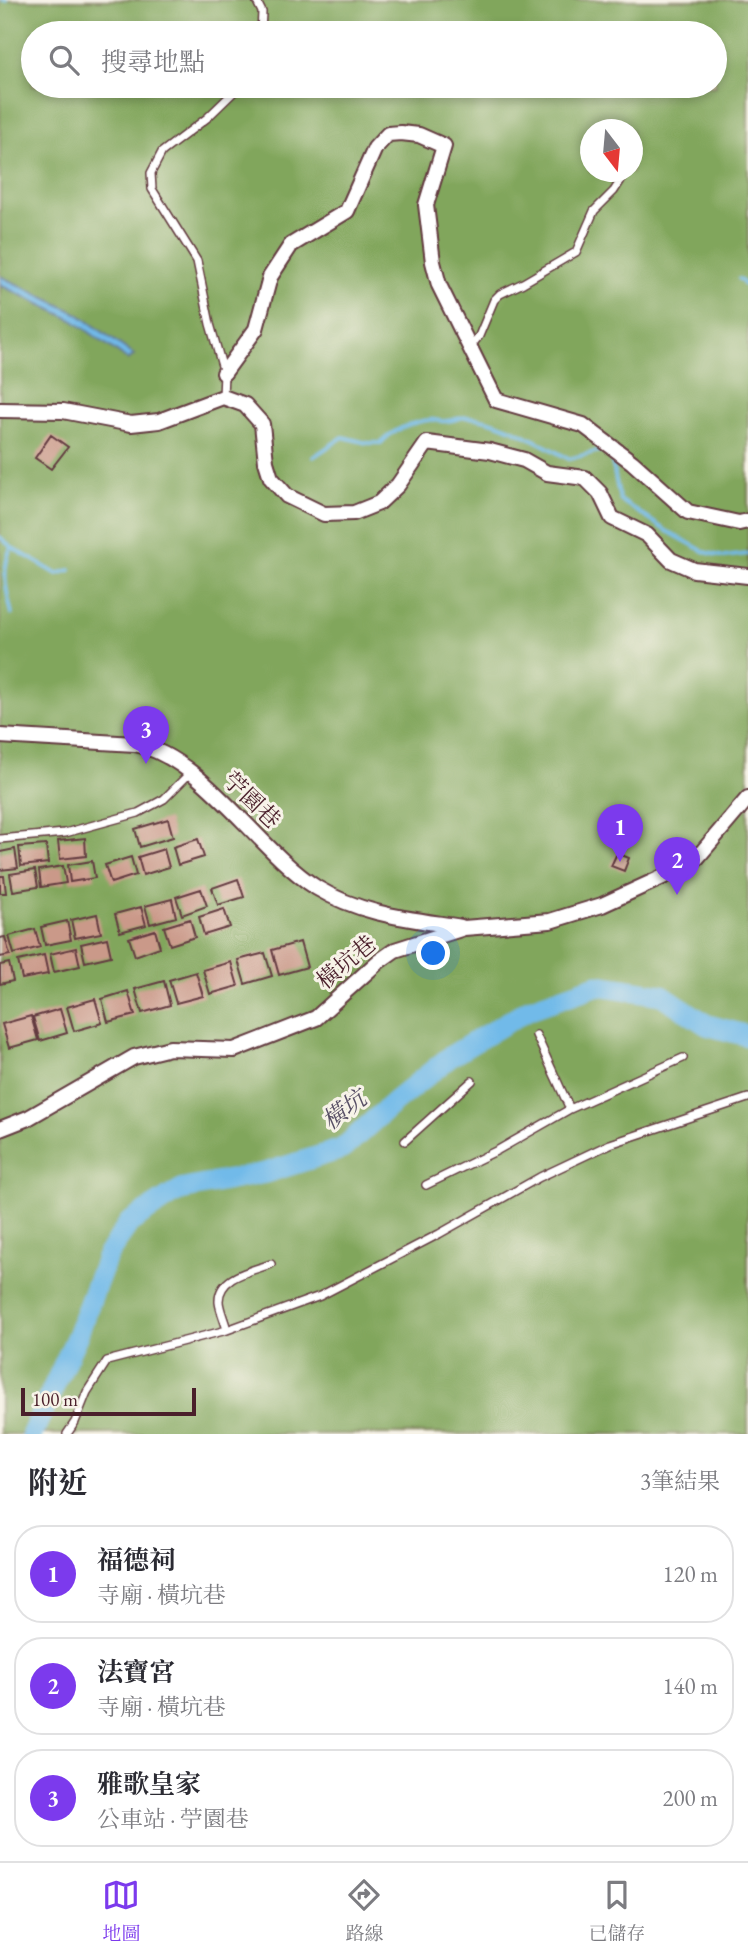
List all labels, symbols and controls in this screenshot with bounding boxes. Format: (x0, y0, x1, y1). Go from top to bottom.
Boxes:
search box (21, 21, 727, 98)
icon: search (45, 41, 83, 79)
text: 搜尋地點 (101, 45, 205, 79)
north arrow (580, 119, 643, 182)
pin: 3 (123, 706, 169, 764)
street label: 苧園巷 (217, 765, 287, 835)
pin: 1 (597, 804, 643, 862)
pin: 2 (654, 837, 700, 895)
street label: 橫坑巷 (310, 928, 382, 996)
your location (416, 936, 450, 970)
water label: 橫坑 (315, 1080, 375, 1136)
scale bar (21, 1385, 196, 1417)
text: 100 m (32, 1387, 78, 1412)
text: 附近 (28, 1463, 88, 1502)
text: 3筆結果 (640, 1466, 720, 1496)
text: 福德祠 (97, 1543, 175, 1577)
text: 1 (47, 1559, 59, 1589)
text: 120 m (662, 1559, 718, 1589)
text: 寺廟 · 橫坑巷 (97, 1580, 226, 1610)
text: 法寶宮 (97, 1655, 175, 1689)
text: 2 (47, 1671, 59, 1701)
text: 140 m (662, 1671, 718, 1701)
text: 寺廟 · 橫坑巷 (97, 1692, 226, 1722)
text: 雅歌皇家 (97, 1767, 201, 1801)
text: 3 (47, 1783, 59, 1813)
text: 200 m (662, 1783, 718, 1813)
text: 公車站 · 苧園巷 (97, 1804, 249, 1834)
tab: 地圖 (102, 1876, 141, 1946)
tab: 路線 (345, 1876, 384, 1946)
tab: 已儲存 (588, 1876, 646, 1946)

